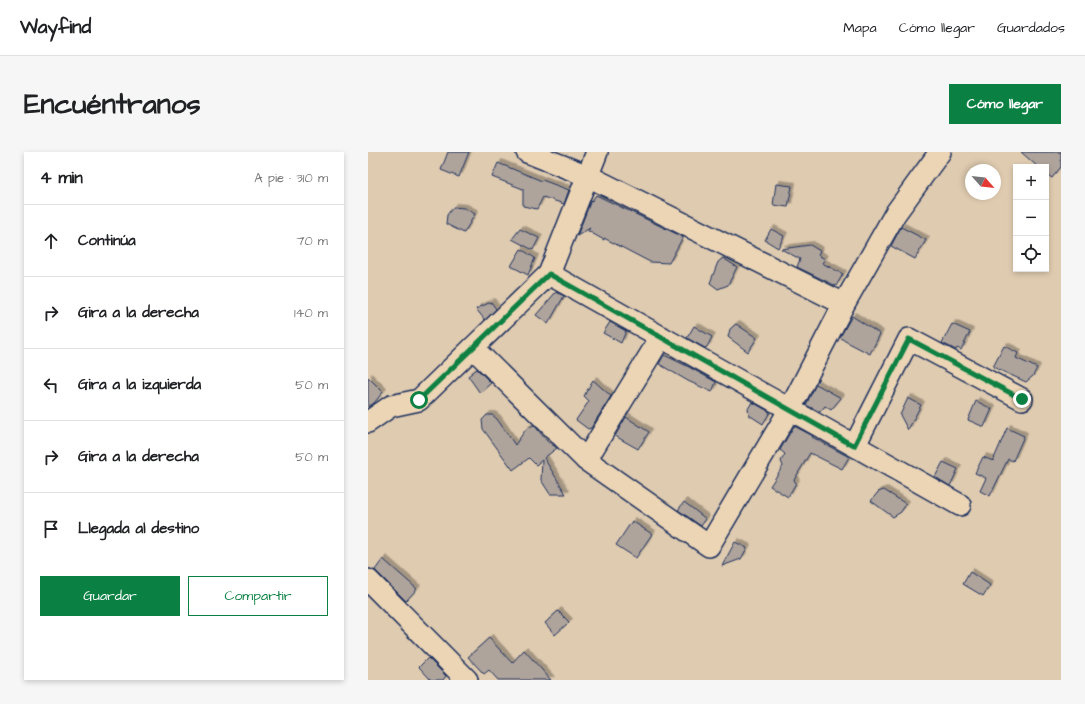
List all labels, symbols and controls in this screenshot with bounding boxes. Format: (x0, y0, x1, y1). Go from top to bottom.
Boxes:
text: Wayfind (20, 14, 91, 41)
text: Mapa (843, 18, 877, 38)
text: Cómo llegar (899, 18, 975, 38)
text: Guardados (997, 18, 1065, 38)
button: Cómo llegar (949, 84, 1061, 124)
text: Encuéntranos (24, 85, 200, 124)
north arrow (965, 164, 1001, 200)
map controls (1013, 164, 1049, 272)
button: + (1013, 164, 1049, 200)
text: 4 min (40, 166, 83, 190)
text: A pie · 310 m (254, 169, 328, 187)
button: − (1013, 200, 1049, 236)
icon: ahead (40, 230, 62, 252)
text: Continúa (78, 230, 136, 251)
text: 70 m (296, 232, 328, 250)
button: locate (1013, 236, 1049, 272)
icon: right (40, 302, 62, 324)
text: Gira a la derecha (78, 302, 199, 323)
text: 140 m (294, 304, 328, 322)
icon: left (40, 374, 62, 396)
text: Gira a la izquierda (78, 374, 201, 395)
text: 50 m (295, 376, 328, 394)
route end (1013, 390, 1031, 408)
route start (410, 391, 428, 409)
icon: right (40, 446, 62, 468)
text: Gira a la derecha (78, 446, 199, 467)
text: 50 m (295, 448, 328, 466)
icon: arrive (40, 518, 62, 540)
text: Llegada al destino (78, 518, 199, 539)
button: Guardar (40, 576, 180, 616)
button: Compartir (188, 576, 328, 616)

